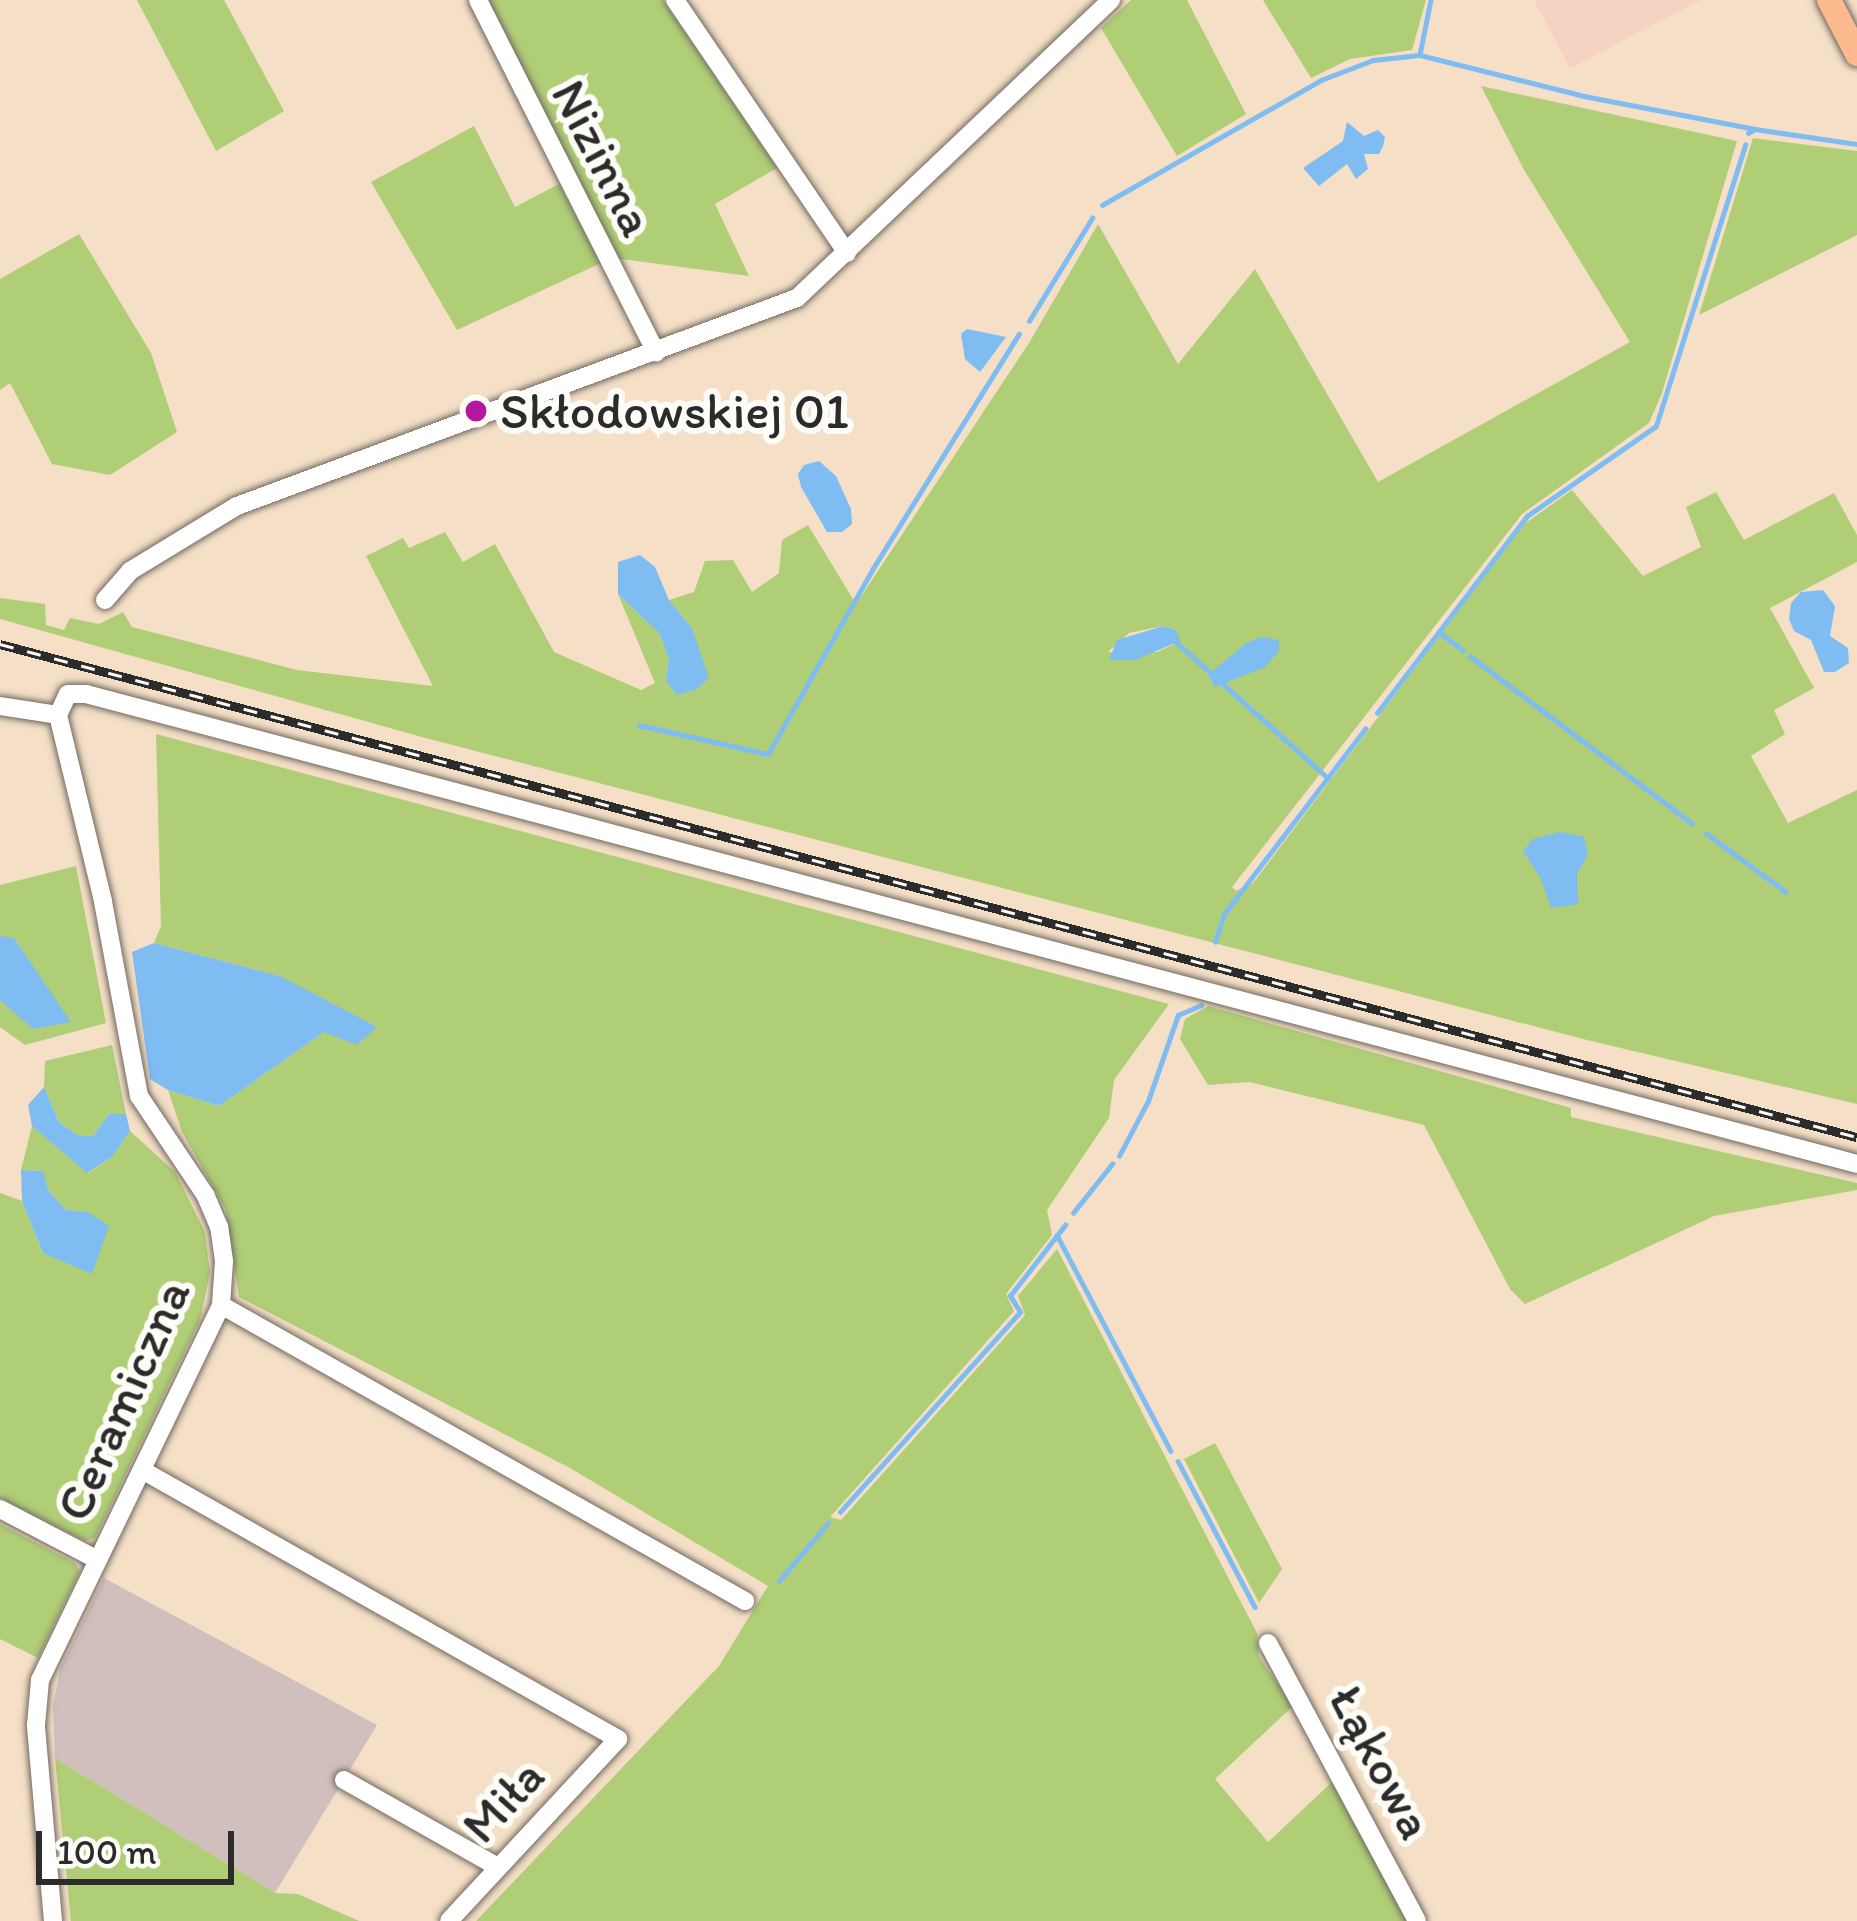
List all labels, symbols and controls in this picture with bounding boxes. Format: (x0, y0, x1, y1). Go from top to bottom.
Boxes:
street label: Nizinna (538, 70, 668, 246)
place label: Skłodowskiej 01 (500, 380, 849, 442)
marker: Skłodowskiej 01 (463, 398, 489, 424)
street label: Ceramiczna (43, 1270, 203, 1530)
street label: Łąkowa (1315, 1675, 1447, 1849)
street label: Miła (449, 1746, 557, 1856)
scale bar (42, 1807, 240, 1881)
text: 100 m (57, 1830, 156, 1873)

